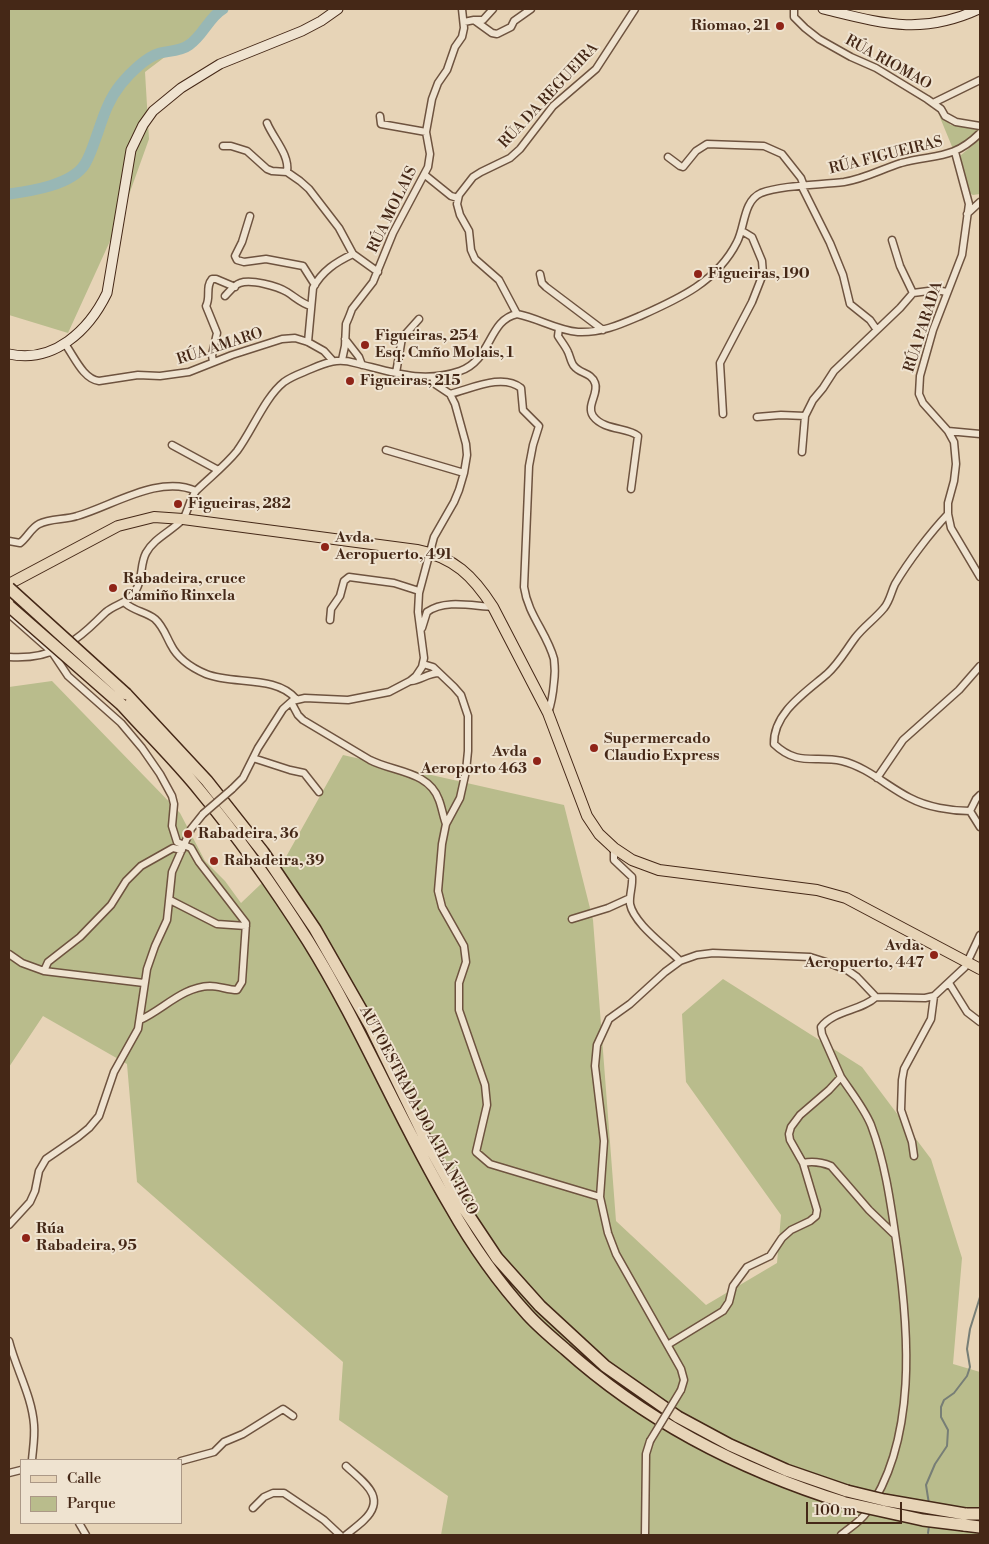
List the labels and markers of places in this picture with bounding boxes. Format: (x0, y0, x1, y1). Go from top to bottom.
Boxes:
place label: Riomao, 21 (691, 17, 770, 35)
marker: Riomao, 21 (774, 20, 786, 32)
place label: Figueiras, 190 (708, 265, 810, 283)
marker: Figueiras, 190 (692, 268, 704, 280)
place label: Figueiras, 254 Esq. Cmño Molais, 1 (375, 327, 514, 362)
marker: Figueiras, 254 Esq. Cmño Molais, 1 (359, 339, 371, 351)
place label: Figueiras, 215 (360, 372, 460, 390)
marker: Figueiras, 215 (344, 375, 356, 387)
place label: Figueiras, 282 (188, 495, 291, 513)
marker: Figueiras, 282 (172, 498, 184, 510)
place label: Avda. Aeropuerto, 491 (335, 529, 452, 564)
marker: Avda. Aeropuerto, 491 (319, 541, 331, 553)
place label: Rabadeira, cruce Camiño Rinxela (123, 570, 246, 605)
marker: Rabadeira, cruce Camiño Rinxela (107, 582, 119, 594)
place label: Supermercado Claudio Express (604, 730, 719, 765)
marker: Supermercado Claudio Express (588, 742, 600, 754)
place label: Avda Aeroporto 463 (421, 743, 527, 778)
marker: Avda Aeroporto 463 (531, 755, 543, 767)
place label: Rabadeira, 36 (198, 825, 298, 843)
marker: Rabadeira, 36 (182, 828, 194, 840)
place label: Rabadeira, 39 (224, 852, 324, 870)
marker: Rabadeira, 39 (208, 855, 220, 867)
place label: Avda. Aeropuerto, 447 (805, 937, 924, 972)
marker: Avda. Aeropuerto, 447 (928, 949, 940, 961)
place label: Rúa Rabadeira, 95 (36, 1220, 137, 1255)
marker: Rúa Rabadeira, 95 (20, 1232, 32, 1244)

